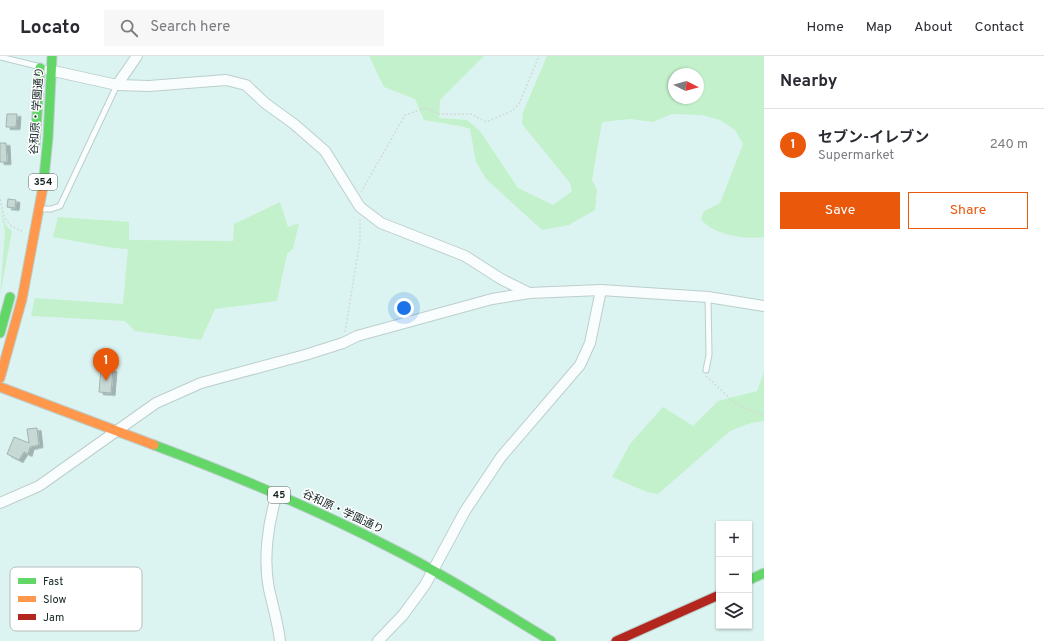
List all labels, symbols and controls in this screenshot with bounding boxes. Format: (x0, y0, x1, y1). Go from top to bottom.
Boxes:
search box (104, 10, 384, 46)
text: Locato (20, 16, 80, 40)
icon: search (118, 17, 140, 39)
text: Search here (150, 18, 230, 37)
text: Home (807, 19, 844, 36)
text: Map (866, 19, 892, 36)
text: About (914, 19, 953, 36)
text: Contact (975, 19, 1024, 36)
street label: 谷和原・学園通り (27, 67, 47, 155)
north arrow (668, 68, 704, 104)
text: Nearby (780, 71, 837, 93)
text: セブン-イレブン (818, 129, 929, 148)
text: 1 (790, 137, 796, 153)
text: 240 m (990, 137, 1028, 153)
text: Supermarket (818, 148, 894, 164)
road number: 354 (29, 174, 57, 190)
button: Save (780, 192, 900, 229)
button: Share (908, 192, 1028, 229)
your location (394, 298, 414, 318)
pin: 1 (93, 348, 119, 381)
road number: 45 (268, 487, 290, 503)
street label: 谷和原・学園通り (300, 487, 386, 537)
map controls (716, 521, 752, 629)
button: + (716, 521, 752, 557)
button: − (716, 557, 752, 593)
legend (10, 567, 142, 631)
text: Fast (43, 575, 63, 589)
text: Slow (43, 593, 66, 607)
button: layers (716, 593, 752, 629)
text: Jam (43, 611, 64, 625)

